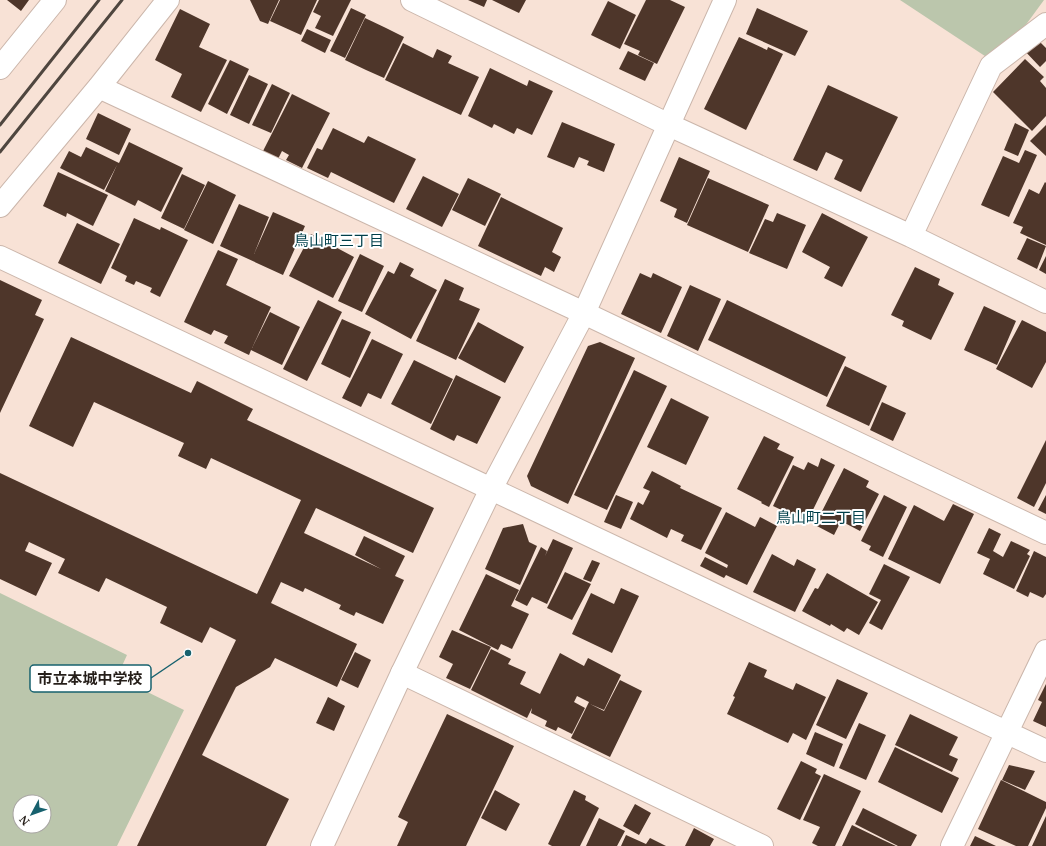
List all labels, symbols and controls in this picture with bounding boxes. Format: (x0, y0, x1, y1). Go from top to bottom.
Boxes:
district label: 鳥山町三丁目 (294, 230, 384, 250)
district label: 鳥山町二丁目 (776, 507, 866, 527)
callout: 市立本城中学校 (30, 665, 151, 692)
text: 市立本城中学校 (37, 668, 143, 688)
north arrow (12, 794, 52, 834)
text: N (15, 812, 33, 829)

